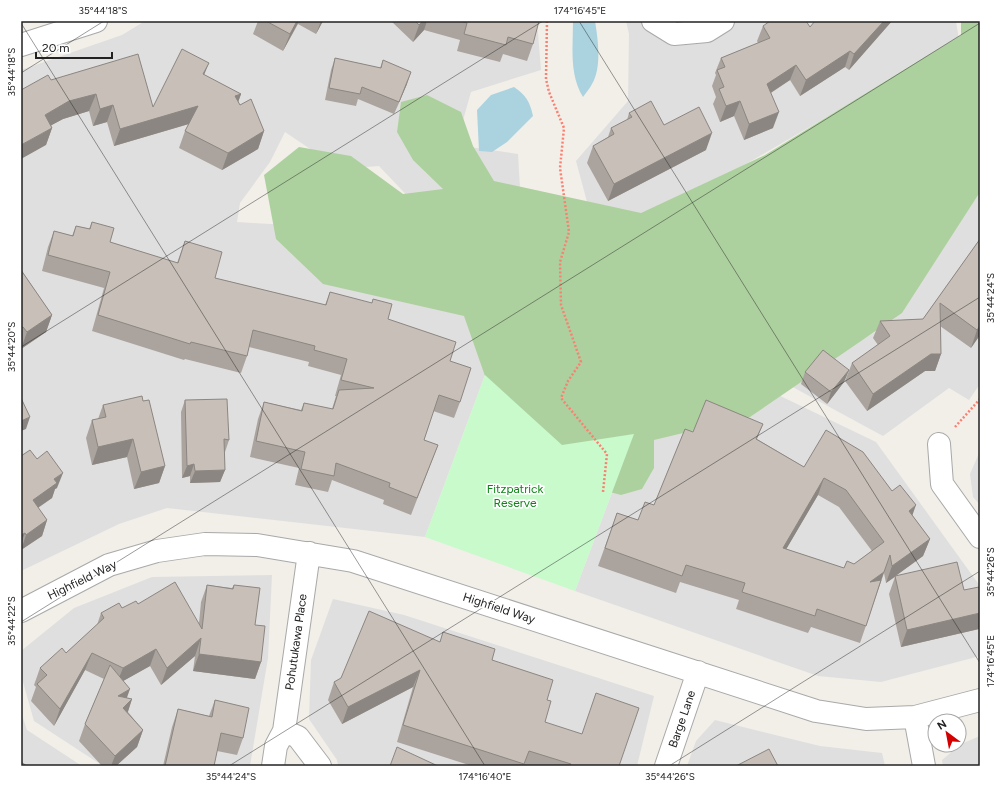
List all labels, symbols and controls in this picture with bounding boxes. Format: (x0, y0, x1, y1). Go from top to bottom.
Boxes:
text: 35°44'18"S (79, 4, 127, 17)
text: 174°16'45"E (554, 4, 606, 17)
scale bar (36, 34, 112, 60)
text: 20 m (42, 41, 70, 55)
text: 35°44'18"S (5, 48, 18, 96)
text: 35°44'24"S (984, 273, 997, 323)
text: 35°44'20"S (5, 322, 18, 372)
park label: Fitzpatrick Reserve (487, 482, 543, 510)
text: 35°44'26"S (984, 547, 997, 597)
street label: Highfield Way (45, 557, 120, 603)
street label: Highfield Way (461, 590, 538, 627)
street label: Pohutukawa Place (282, 592, 310, 691)
text: 35°44'22"S (5, 596, 18, 646)
text: 174°16'45"E (984, 635, 997, 687)
street label: Barge Lane (666, 688, 698, 749)
north arrow (927, 713, 967, 753)
text: N (935, 717, 949, 733)
text: 35°44'24"S (206, 770, 256, 783)
text: 174°16'40"E (459, 770, 512, 783)
text: 35°44'26"S (645, 770, 695, 783)

